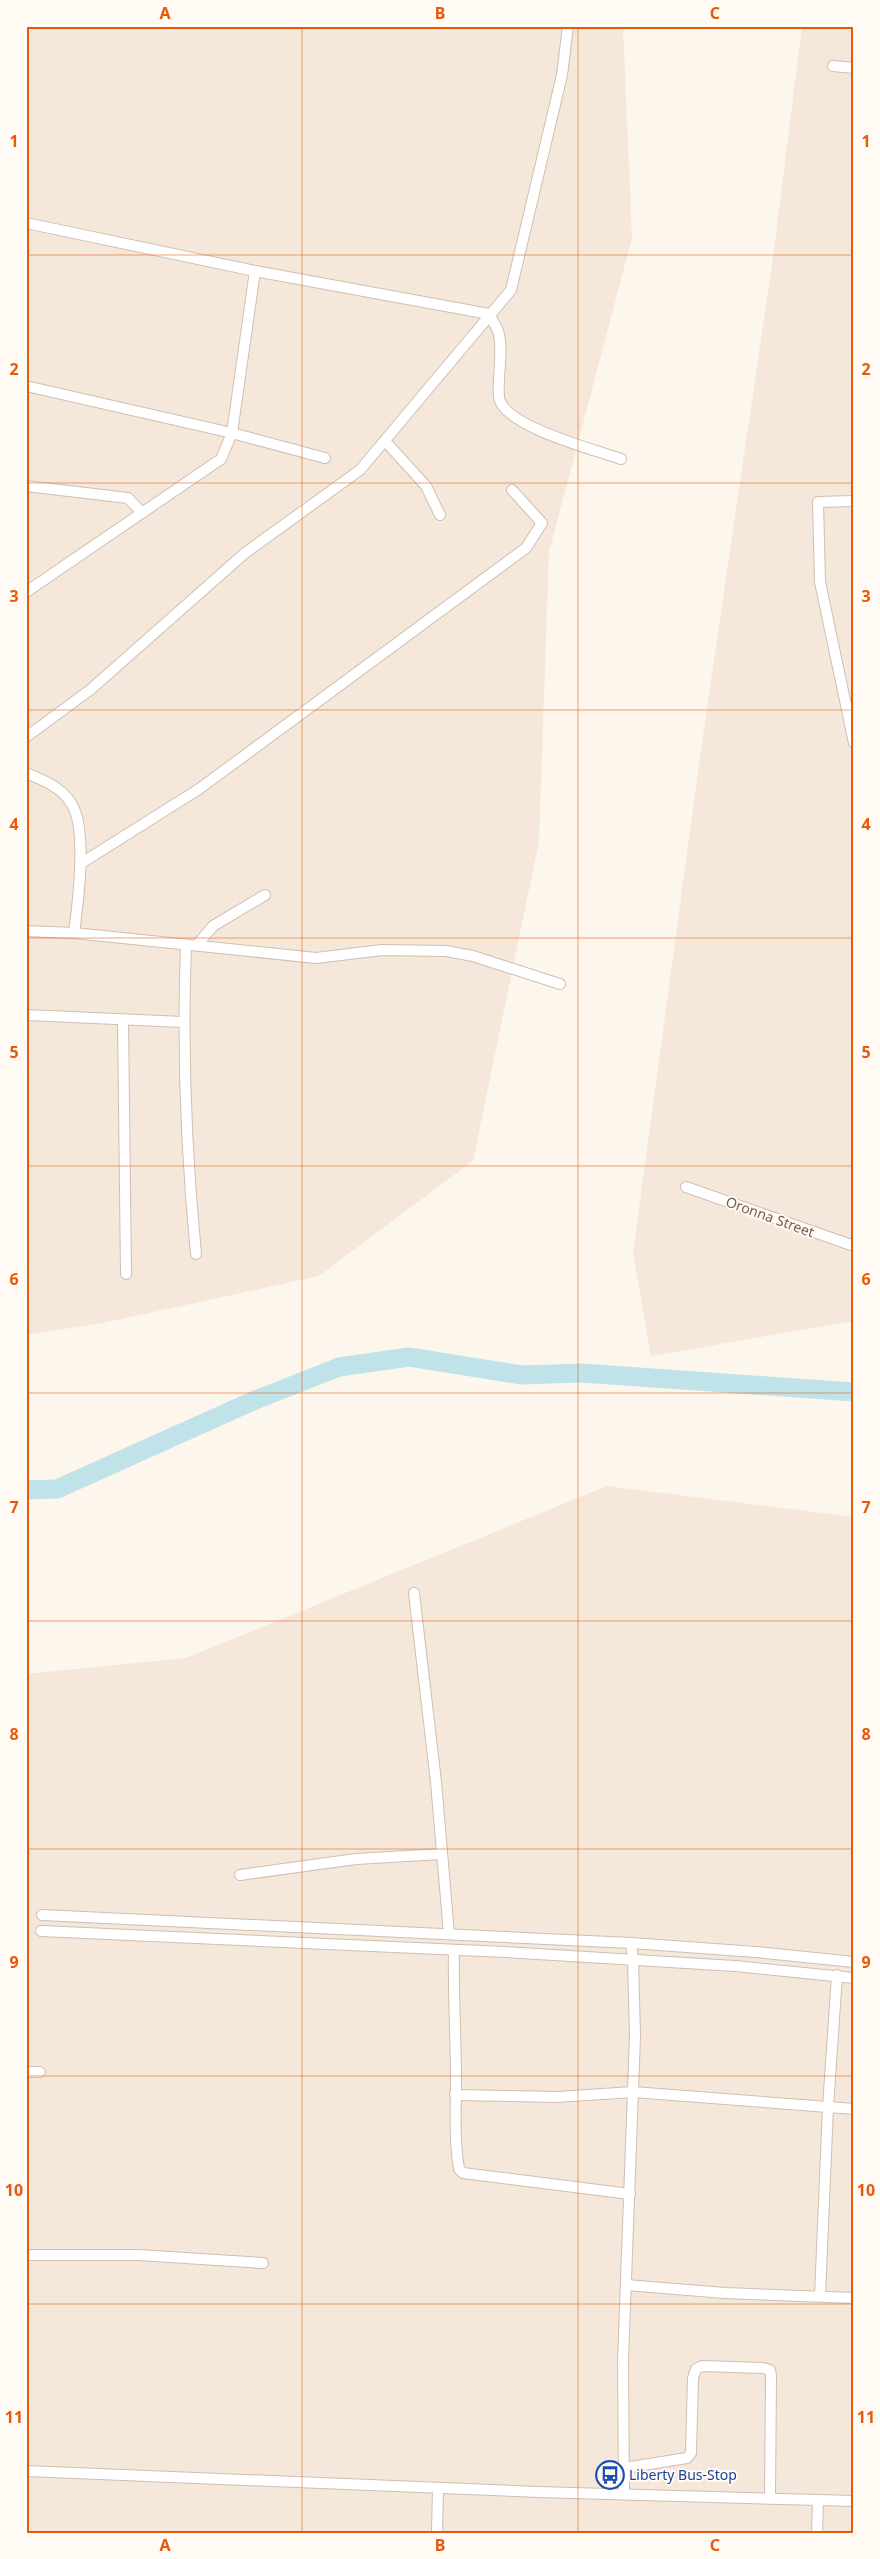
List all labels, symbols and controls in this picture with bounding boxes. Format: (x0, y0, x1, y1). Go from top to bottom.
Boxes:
text: A (159, 2, 171, 24)
text: B (435, 2, 445, 24)
text: C (710, 2, 720, 24)
text: 1 (9, 130, 19, 152)
text: 1 (861, 130, 871, 152)
text: 2 (9, 358, 19, 380)
text: 2 (861, 358, 871, 380)
text: 3 (9, 585, 19, 607)
text: 3 (861, 585, 871, 607)
text: 4 (9, 813, 19, 835)
text: 4 (861, 813, 871, 835)
text: 5 (9, 1041, 19, 1063)
text: 5 (861, 1041, 871, 1063)
street label: Oronna Street (723, 1192, 817, 1241)
text: 6 (9, 1268, 19, 1290)
text: 6 (861, 1268, 871, 1290)
text: 7 (9, 1496, 19, 1518)
text: 7 (861, 1496, 871, 1518)
text: 8 (9, 1723, 19, 1745)
text: 8 (861, 1723, 871, 1745)
text: 9 (9, 1951, 19, 1973)
text: 9 (861, 1951, 871, 1973)
text: 10 (5, 2179, 23, 2201)
text: 10 (857, 2179, 875, 2201)
text: 11 (5, 2406, 23, 2428)
text: 11 (857, 2406, 875, 2428)
bus stop icon: Liberty Bus-Stop (595, 2460, 625, 2490)
place label: Liberty Bus-Stop (629, 2465, 737, 2484)
text: A (159, 2534, 171, 2556)
text: B (435, 2534, 445, 2556)
text: C (710, 2534, 720, 2556)

